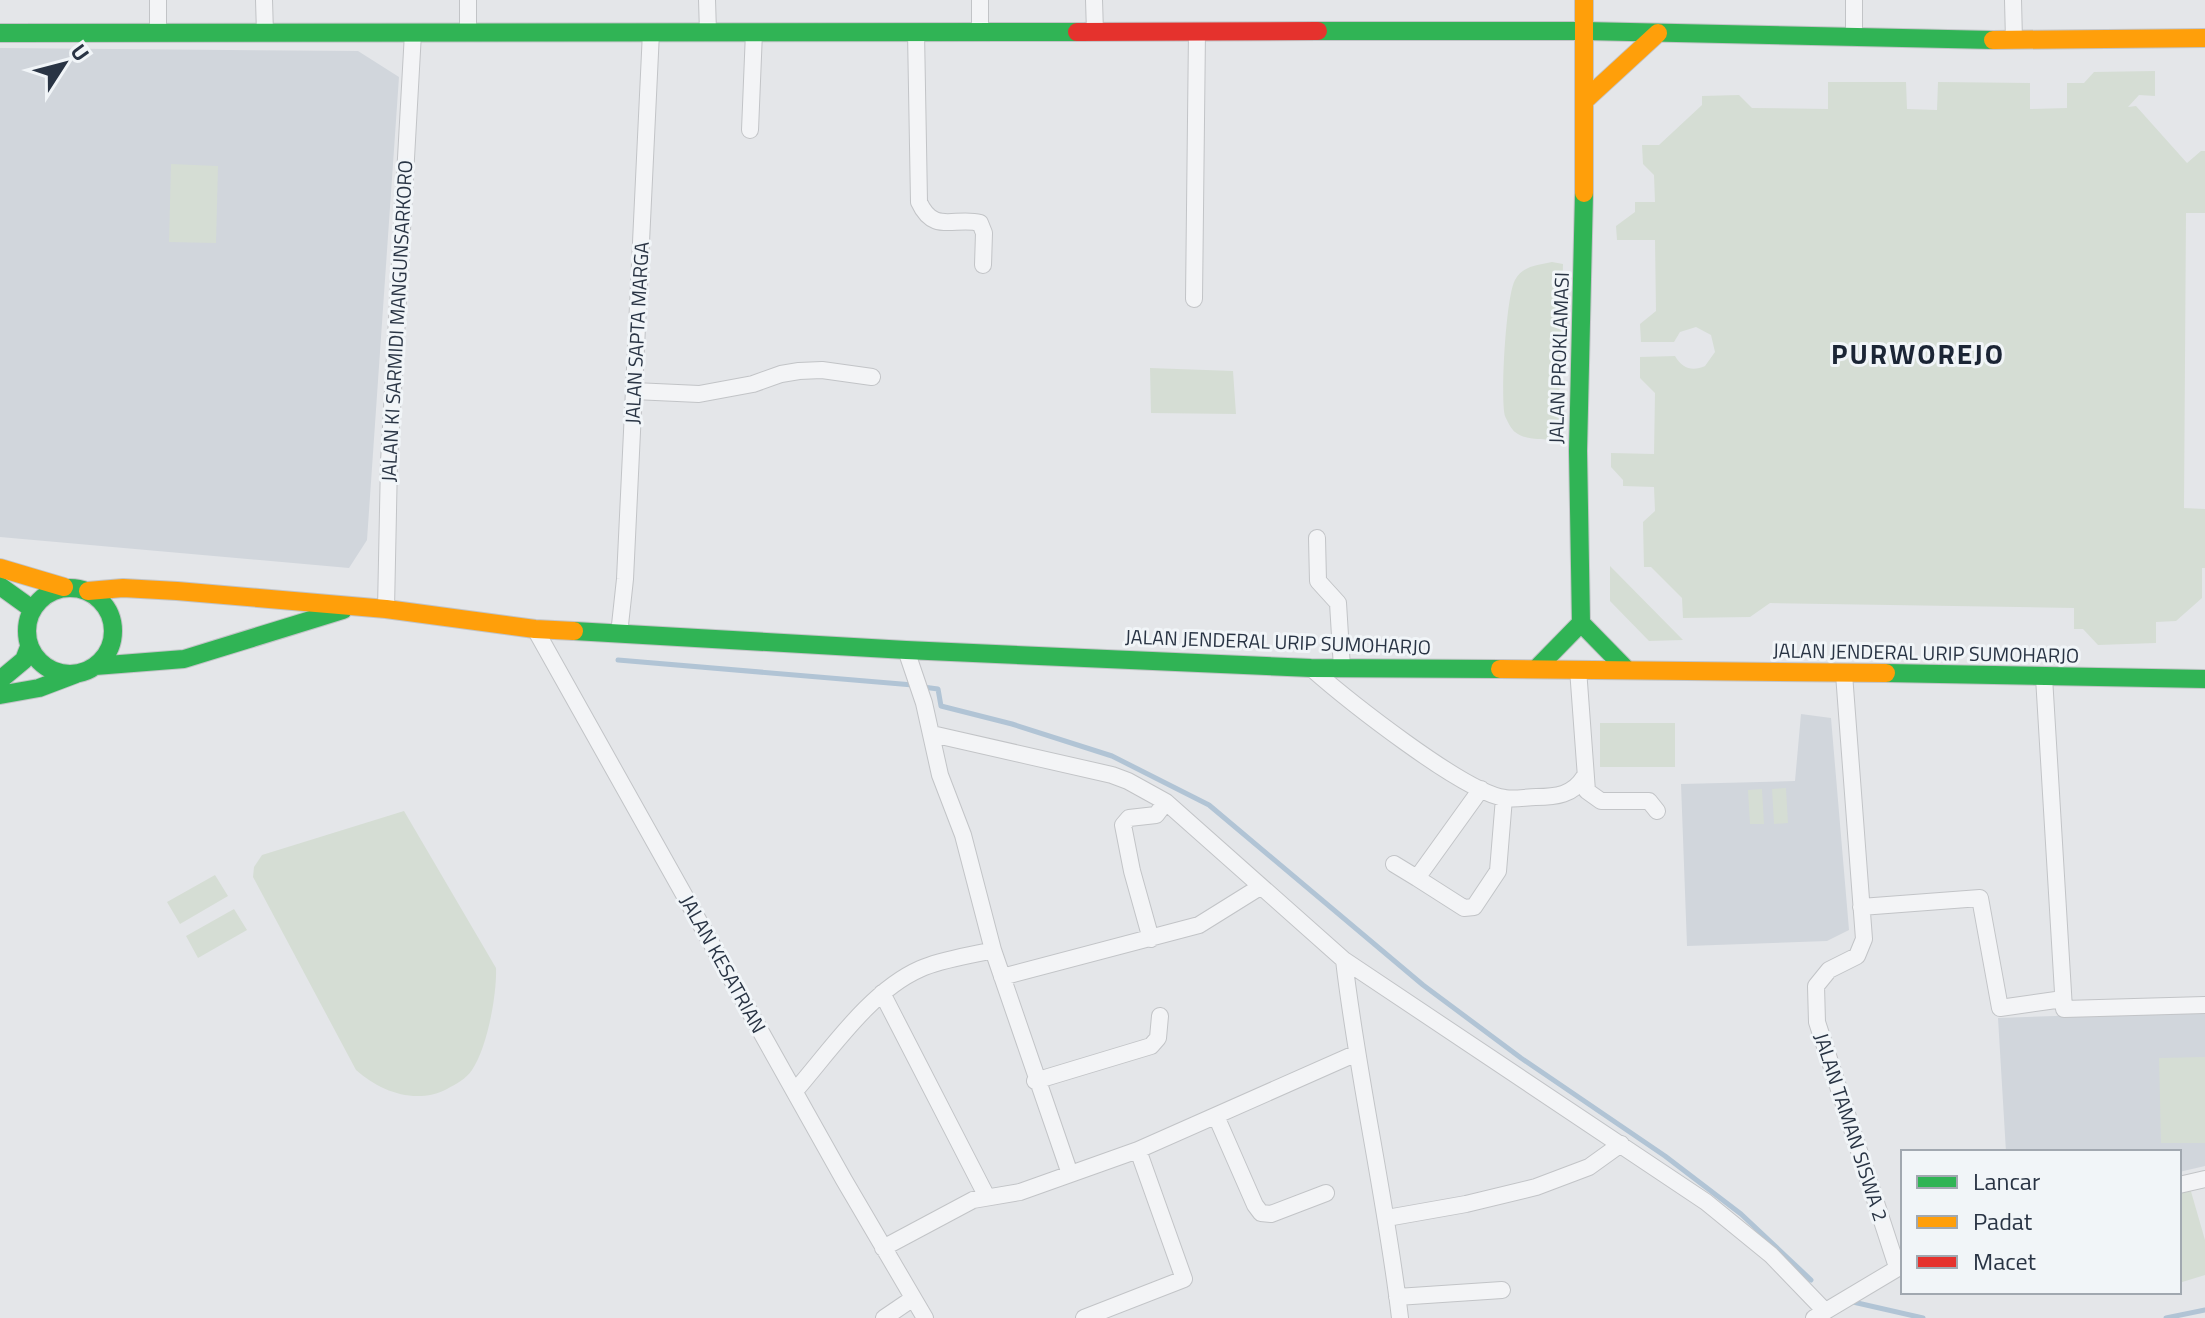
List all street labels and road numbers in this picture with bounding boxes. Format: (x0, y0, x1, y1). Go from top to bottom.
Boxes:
street label: JALAN KI SARMIDI MANGUNSARKORO (373, 159, 420, 483)
street label: JALAN SAPTA MARGA (616, 241, 657, 425)
street label: JALAN PROKLAMASI (1540, 272, 1577, 444)
street label: JALAN JENDERAL URIP SUMOHARJO (1124, 621, 1432, 662)
street label: JALAN JENDERAL URIP SUMOHARJO (1773, 634, 2079, 671)
street label: JALAN KESATRIAN (672, 889, 774, 1039)
street label: JALAN TAMAN SISWA 2 (1806, 1029, 1897, 1225)

